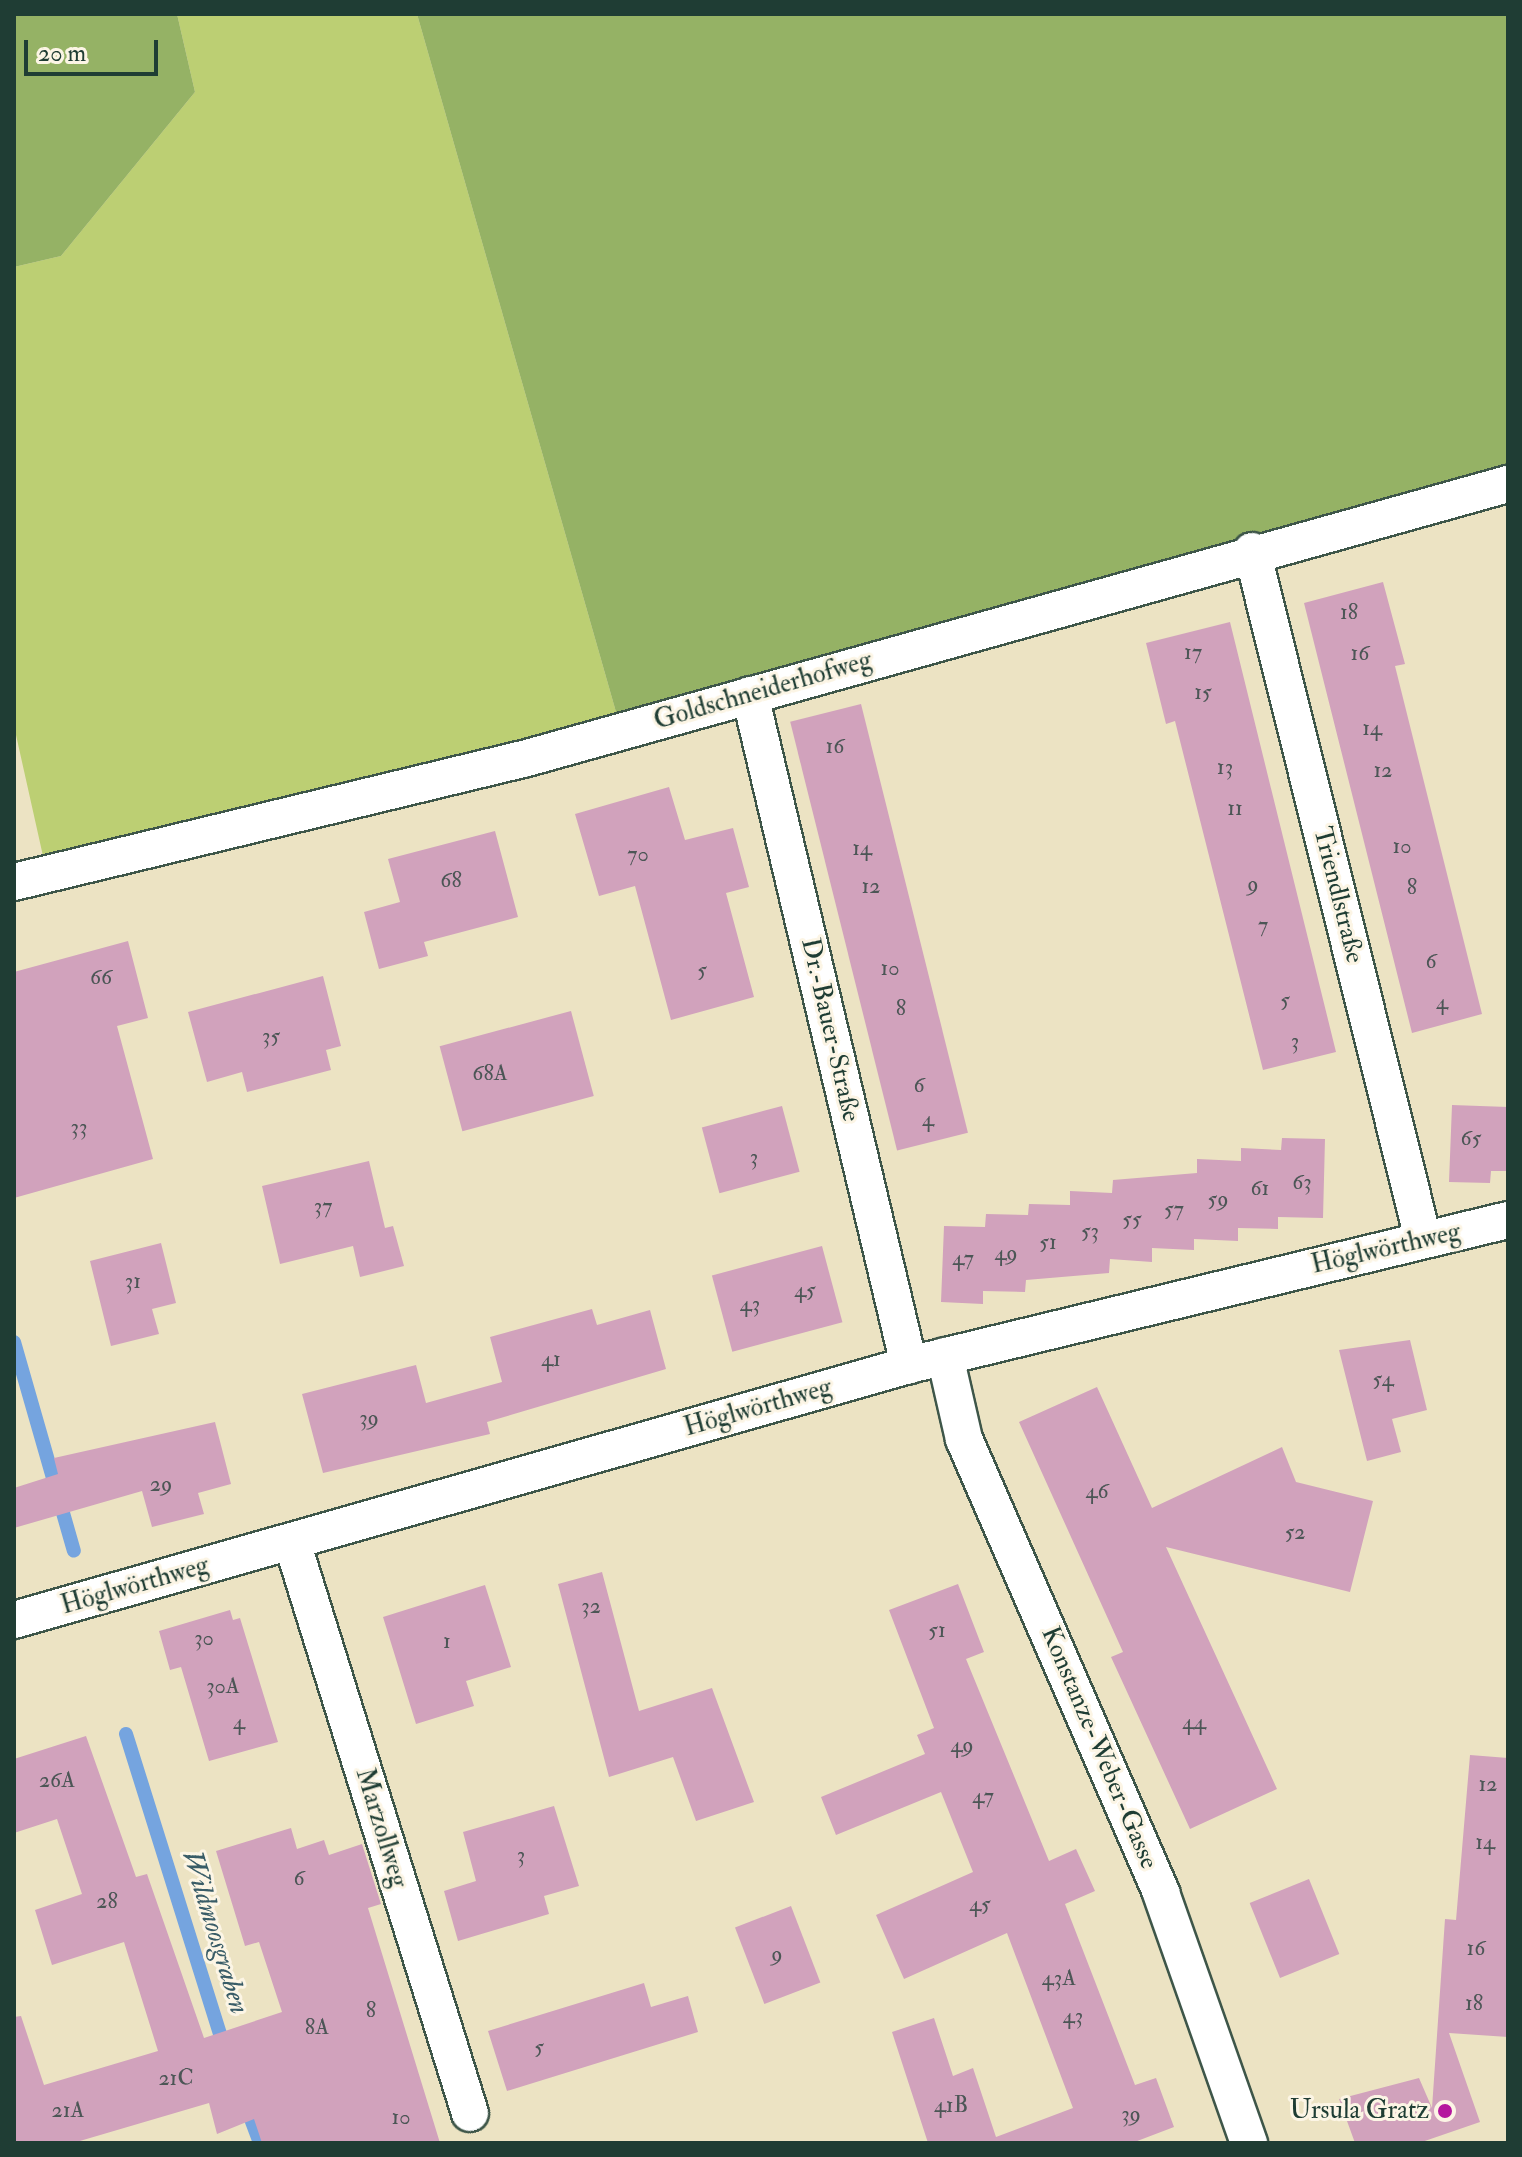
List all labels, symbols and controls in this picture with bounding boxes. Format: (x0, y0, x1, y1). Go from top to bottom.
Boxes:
scale bar (28, 24, 162, 74)
text: 20 m (38, 38, 86, 69)
house number: 18 (1340, 600, 1358, 626)
house number: 17 (1184, 640, 1202, 666)
house number: 16 (1351, 641, 1369, 667)
street label: Goldschneiderhofweg (651, 645, 875, 737)
house number: 15 (1194, 680, 1212, 706)
house number: 14 (1362, 716, 1382, 742)
house number: 16 (826, 734, 844, 760)
house number: 13 (1217, 755, 1233, 781)
house number: 12 (1373, 758, 1393, 784)
house number: 11 (1227, 796, 1243, 822)
street label: Triendlstraße (1306, 824, 1370, 966)
house number: 10 (1392, 834, 1412, 860)
house number: 14 (852, 836, 872, 862)
house number: 70 (627, 842, 649, 868)
house number: 68 (440, 868, 462, 894)
house number: 9 (1247, 872, 1259, 898)
house number: 12 (861, 874, 881, 900)
house number: 8 (1407, 875, 1417, 901)
house number: 7 (1258, 913, 1268, 939)
street label: Dr.-Bauer-Straße (794, 935, 866, 1125)
house number: 6 (1425, 949, 1437, 975)
house number: 10 (880, 956, 900, 982)
house number: 5 (697, 958, 707, 984)
house number: 66 (90, 965, 112, 991)
house number: 5 (1280, 988, 1290, 1014)
house number: 4 (1436, 990, 1448, 1016)
house number: 8 (896, 996, 906, 1022)
house number: 35 (262, 1024, 280, 1050)
house number: 3 (1291, 1029, 1299, 1055)
house number: 68A (472, 1061, 508, 1087)
house number: 6 (913, 1073, 925, 1099)
house number: 4 (922, 1107, 934, 1133)
house number: 33 (71, 1115, 87, 1141)
house number: 65 (1461, 1126, 1481, 1152)
house number: 3 (750, 1145, 758, 1171)
house number: 63 (1292, 1170, 1312, 1196)
house number: 61 (1251, 1176, 1269, 1202)
house number: 59 (1208, 1187, 1228, 1213)
house number: 37 (314, 1194, 332, 1220)
house number: 57 (1164, 1197, 1184, 1223)
house number: 55 (1122, 1207, 1142, 1233)
street label: Höglwörthweg (1308, 1217, 1464, 1281)
house number: 53 (1081, 1219, 1099, 1245)
house number: 51 (1039, 1230, 1057, 1256)
house number: 49 (994, 1241, 1018, 1267)
house number: 47 (952, 1246, 974, 1272)
house number: 31 (125, 1269, 141, 1295)
house number: 45 (794, 1278, 816, 1304)
house number: 43 (740, 1292, 760, 1318)
house number: 41 (541, 1347, 561, 1373)
house number: 54 (1373, 1367, 1393, 1393)
street label: Höglwörthweg (681, 1372, 835, 1444)
house number: 39 (359, 1406, 379, 1432)
house number: 29 (150, 1472, 172, 1498)
house number: 46 (1086, 1479, 1108, 1505)
house number: 52 (1285, 1520, 1305, 1546)
street label: Höglwörthweg (58, 1550, 212, 1622)
house number: 32 (581, 1594, 601, 1620)
house number: 51 (928, 1618, 946, 1644)
street label: Konstanze-Weber-Gasse (1034, 1622, 1164, 1874)
house number: 30 (194, 1626, 214, 1652)
house number: 1 (443, 1629, 451, 1655)
house number: 30A (206, 1674, 240, 1700)
house number: 4 (233, 1710, 245, 1736)
house number: 44 (1182, 1710, 1206, 1736)
house number: 49 (950, 1733, 974, 1759)
street label: Marzollweg (348, 1765, 414, 1891)
house number: 26A (39, 1768, 75, 1794)
house number: 12 (1478, 1772, 1498, 1798)
house number: 47 (972, 1784, 994, 1810)
house number: 14 (1475, 1830, 1495, 1856)
house number: 3 (517, 1843, 525, 1869)
water label: Wildmoosgraben (174, 1846, 256, 2018)
house number: 6 (293, 1866, 305, 1892)
house number: 28 (96, 1889, 118, 1915)
house number: 45 (969, 1892, 991, 1918)
house number: 16 (1467, 1936, 1485, 1962)
house number: 9 (771, 1942, 783, 1968)
house number: 43A (1042, 1966, 1076, 1992)
house number: 18 (1465, 1991, 1483, 2017)
house number: 8 (366, 1998, 376, 2024)
house number: 43 (1063, 2004, 1083, 2030)
house number: 8A (305, 2015, 329, 2041)
house number: 5 (534, 2035, 544, 2061)
house number: 21C (158, 2066, 194, 2092)
house number: 41B (934, 2093, 968, 2119)
place label: Ursula Gratz (1290, 2095, 1429, 2127)
house number: 21A (52, 2098, 84, 2124)
house number: 39 (1121, 2102, 1141, 2128)
marker: Ursula Gratz (1436, 2102, 1454, 2120)
house number: 10 (391, 2105, 411, 2131)

